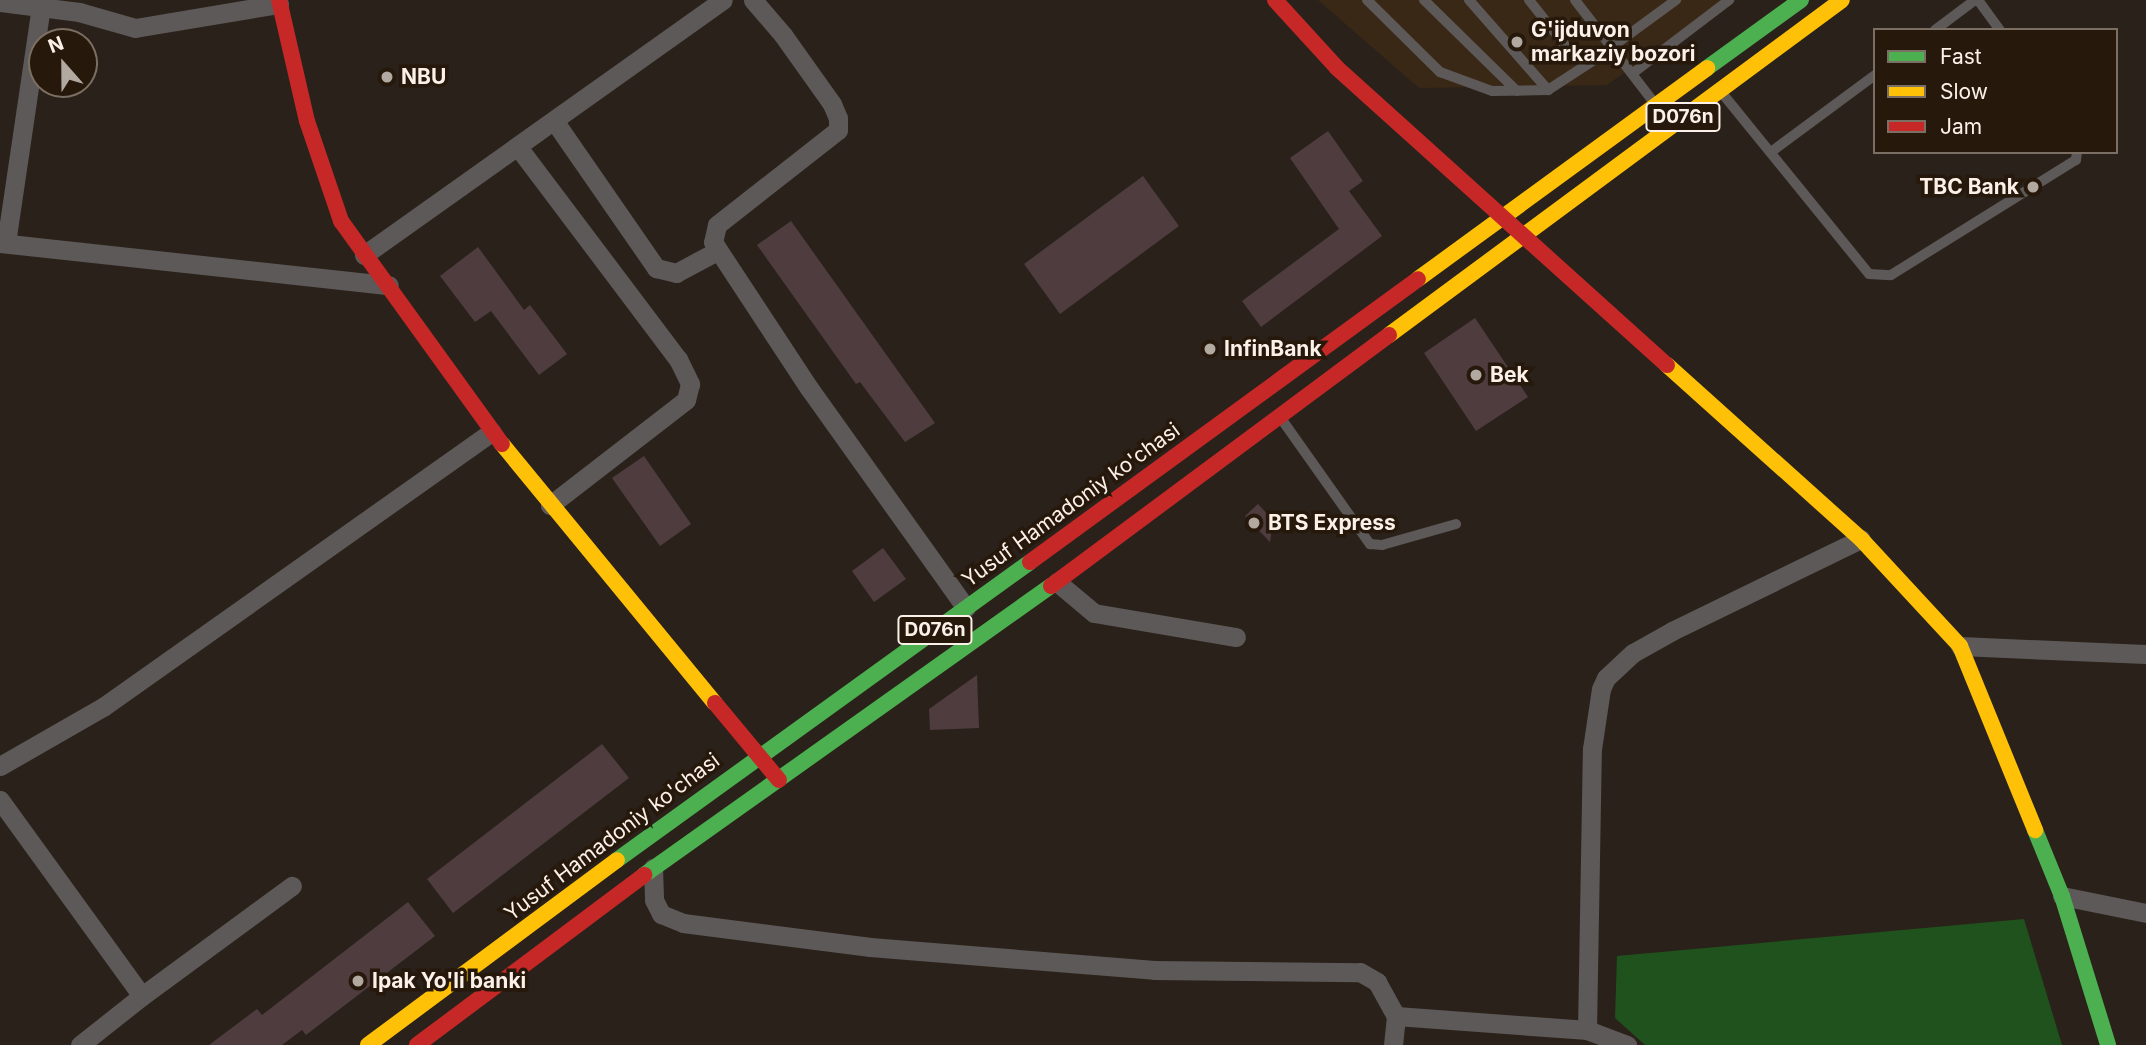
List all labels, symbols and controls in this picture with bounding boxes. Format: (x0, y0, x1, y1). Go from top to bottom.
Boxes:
place label: G'ijduvon markaziy bozori (1531, 17, 1696, 67)
north arrow (28, 28, 98, 98)
legend (1873, 28, 2118, 154)
text: N (45, 31, 67, 58)
marker: G'ijduvon markaziy bozori (1509, 34, 1525, 50)
text: Fast (1940, 44, 1982, 69)
place label: NBU (401, 64, 446, 90)
marker: NBU (379, 69, 395, 85)
text: Slow (1940, 79, 1988, 104)
road number: D076n (1644, 102, 1722, 132)
text: Jam (1940, 114, 1982, 139)
place label: TBC Bank (1919, 174, 2019, 200)
marker: TBC Bank (2025, 179, 2041, 195)
place label: InfinBank (1224, 336, 1322, 362)
marker: InfinBank (1202, 341, 1218, 357)
place label: Bek (1490, 362, 1529, 388)
marker: Bek (1468, 367, 1484, 383)
street label: Yusuf Hamadoniy ko'chasi (957, 418, 1185, 592)
place label: BTS Express (1268, 510, 1396, 536)
marker: BTS Express (1246, 515, 1262, 531)
road number: D076n (897, 614, 974, 646)
street label: Yusuf Hamadoniy ko'chasi (499, 748, 725, 926)
place label: Ipak Yo'li banki (372, 968, 526, 994)
marker: Ipak Yo'li banki (350, 973, 366, 989)

